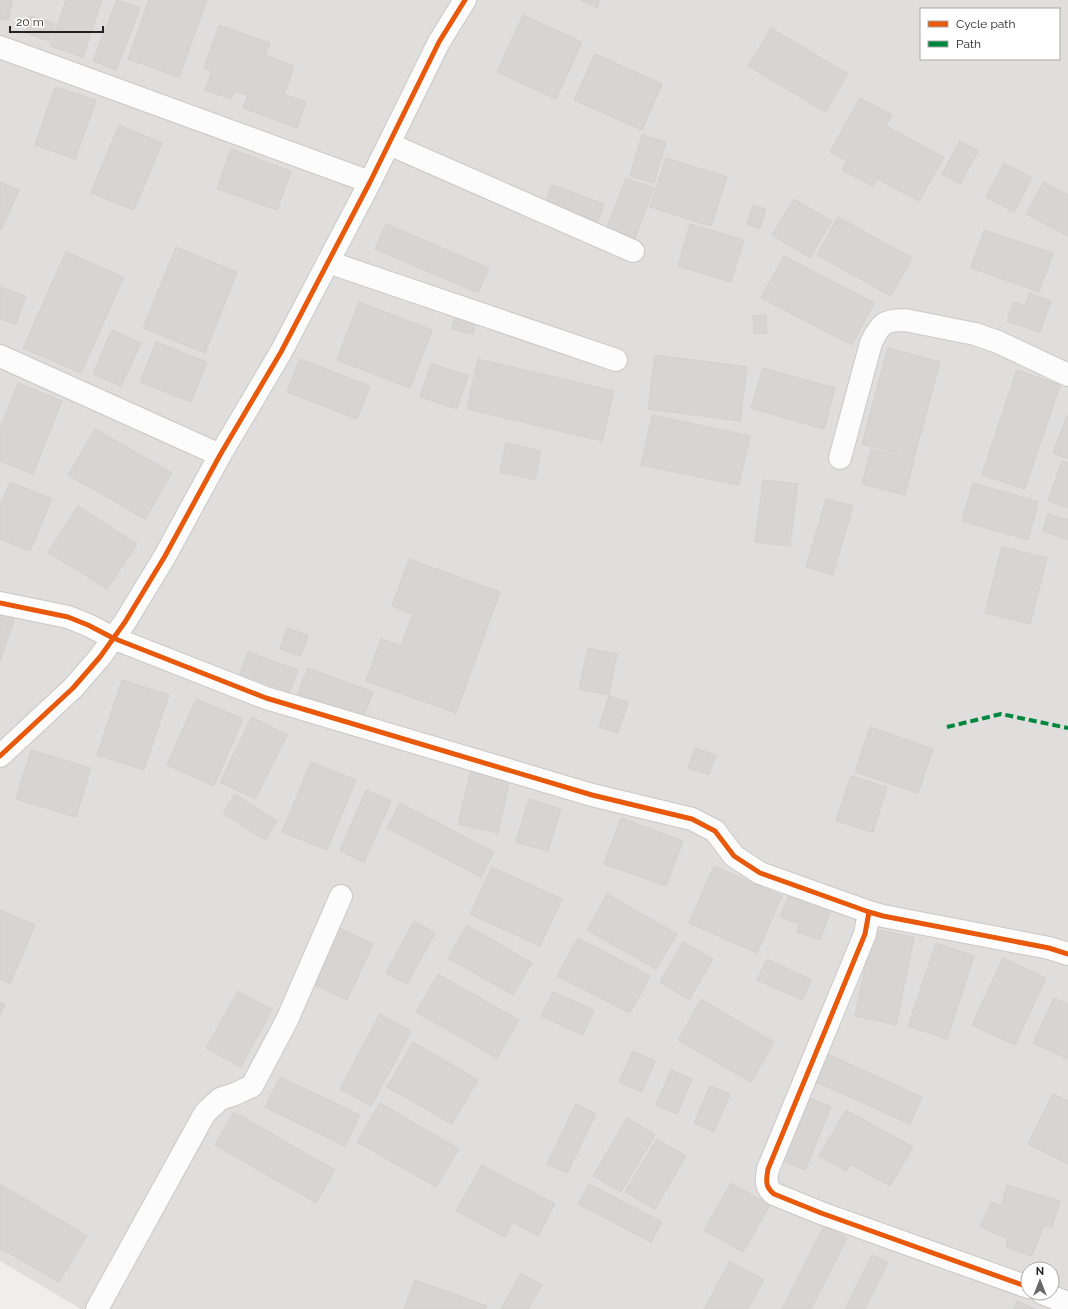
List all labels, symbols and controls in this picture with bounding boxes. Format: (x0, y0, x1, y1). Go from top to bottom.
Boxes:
scale bar (10, 8, 103, 34)
legend (920, 8, 1060, 60)
text: 20 m (16, 15, 44, 29)
text: Cycle path (956, 17, 1015, 31)
text: Path (956, 37, 981, 51)
north arrow (1020, 1261, 1060, 1301)
text: N (1036, 1265, 1044, 1278)

